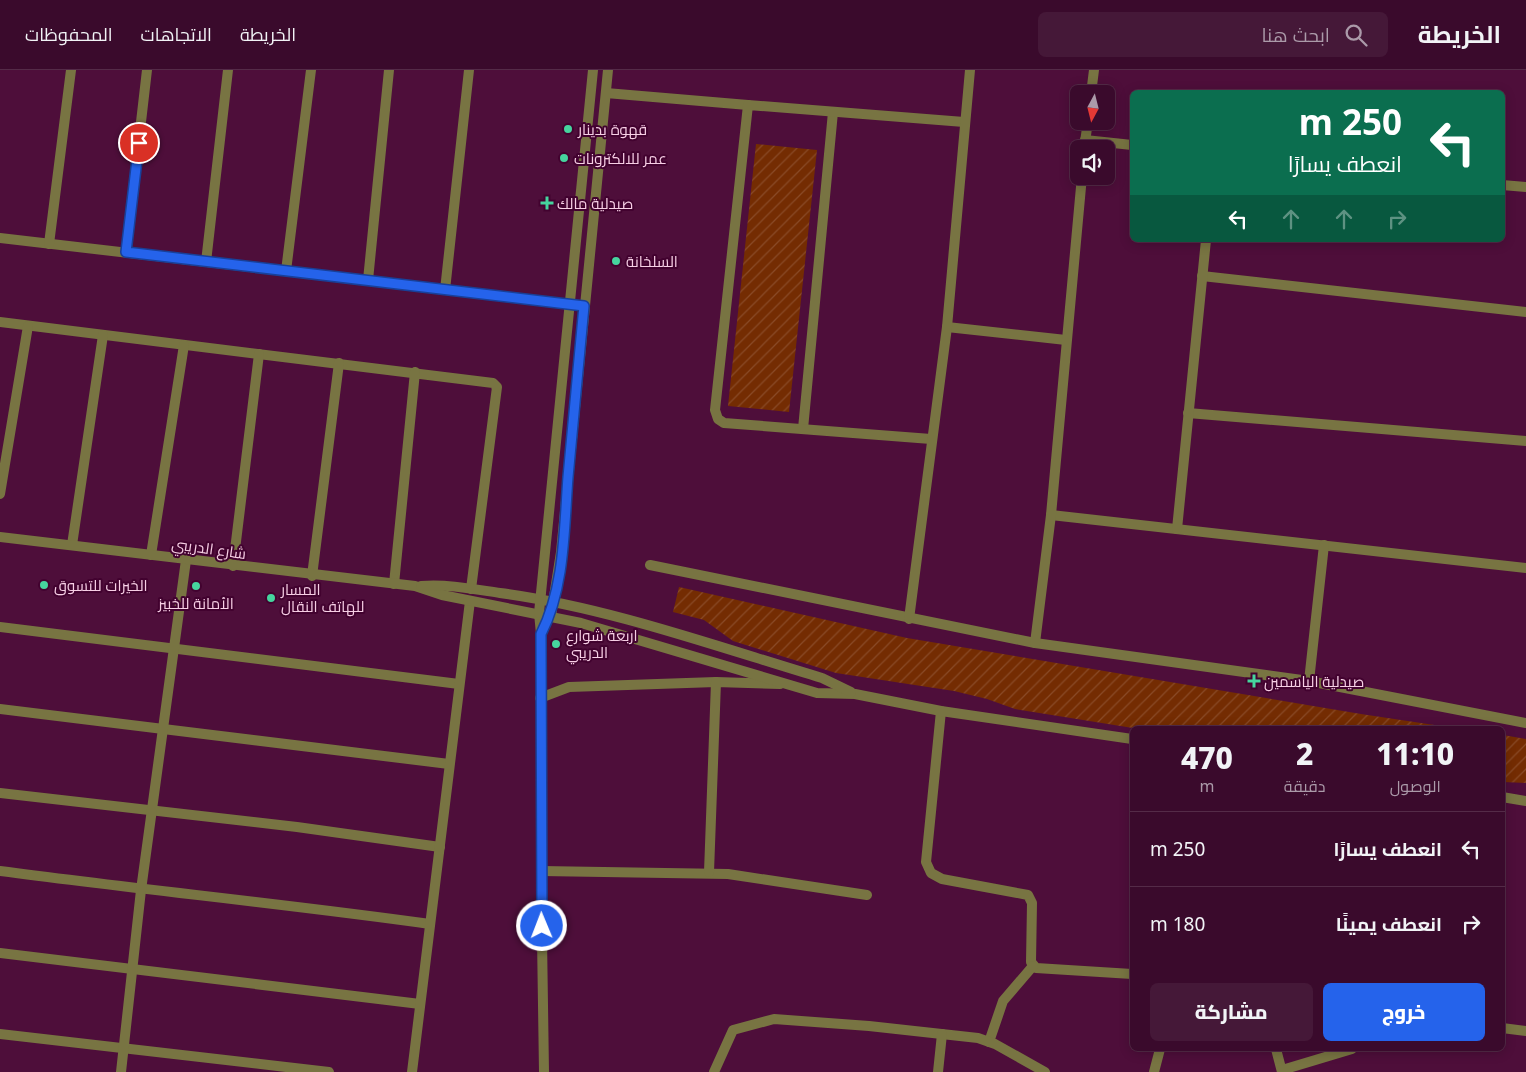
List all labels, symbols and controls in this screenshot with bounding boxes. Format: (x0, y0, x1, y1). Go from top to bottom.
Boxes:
search box (1038, 12, 1388, 57)
text: الخريطة (1418, 17, 1501, 50)
icon: search (1342, 21, 1370, 49)
text: المحفوظات (25, 22, 113, 46)
text: الاتجاهات (141, 22, 212, 46)
text: الخريطة (240, 22, 296, 46)
text: ابحث هنا (1261, 22, 1330, 48)
north arrow (1070, 85, 1115, 130)
map controls (1070, 85, 1115, 185)
text: 250 m (1299, 98, 1402, 145)
icon: left (1420, 110, 1485, 175)
place label: قهوة بدينار (577, 119, 647, 140)
pin (118, 122, 160, 164)
marker: قهوة بدينار (562, 123, 574, 135)
icon: arrive (125, 129, 153, 157)
button: sound (1070, 140, 1115, 185)
place label: عمر للالكترونات (574, 148, 667, 168)
text: انعطف يسارًا (1288, 148, 1402, 178)
marker: عمر للالكترونات (558, 152, 570, 164)
place label: صيدلية مالك (557, 193, 633, 213)
marker: صيدلية مالك (541, 197, 553, 209)
icon: left (1224, 205, 1252, 233)
icon: ahead (1277, 205, 1305, 233)
icon: ahead (1330, 205, 1358, 233)
icon: right (1383, 205, 1411, 233)
place label: السلخانة (626, 251, 678, 271)
marker: السلخانة (610, 255, 622, 267)
street label: شارع الدريبي (170, 533, 248, 566)
place label: الخيرات للتسوق (54, 575, 148, 596)
marker: الخيرات للتسوق (38, 579, 50, 591)
place label: المسار للهاتف النقال (280, 579, 364, 617)
marker: الأمانة للخبيز (190, 580, 202, 592)
marker: المسار للهاتف النقال (265, 592, 277, 604)
place label: الأمانة للخبيز (157, 593, 234, 613)
place label: اربعة شوارع الدريبي (566, 625, 637, 665)
marker: اربعة شوارع الدريبي (550, 638, 562, 650)
place label: صيدلية الياسمين (1264, 671, 1364, 692)
marker: صيدلية الياسمين (1248, 675, 1260, 687)
text: 2 (1296, 733, 1313, 774)
text: 11:10 (1376, 733, 1454, 774)
text: 470 (1181, 737, 1233, 778)
text: m (1199, 775, 1214, 797)
text: دقيقة (1284, 775, 1325, 797)
text: الوصول (1390, 775, 1441, 797)
icon: left (1457, 835, 1485, 863)
text: 250 m (1150, 836, 1205, 862)
text: انعطف يسارًا (1333, 836, 1442, 862)
position arrow (515, 899, 567, 951)
icon: right (1457, 910, 1485, 938)
text: 180 m (1150, 911, 1205, 937)
text: انعطف يمينًا (1336, 911, 1442, 937)
button: مشاركة (1150, 983, 1313, 1041)
button: خروج (1323, 983, 1485, 1041)

